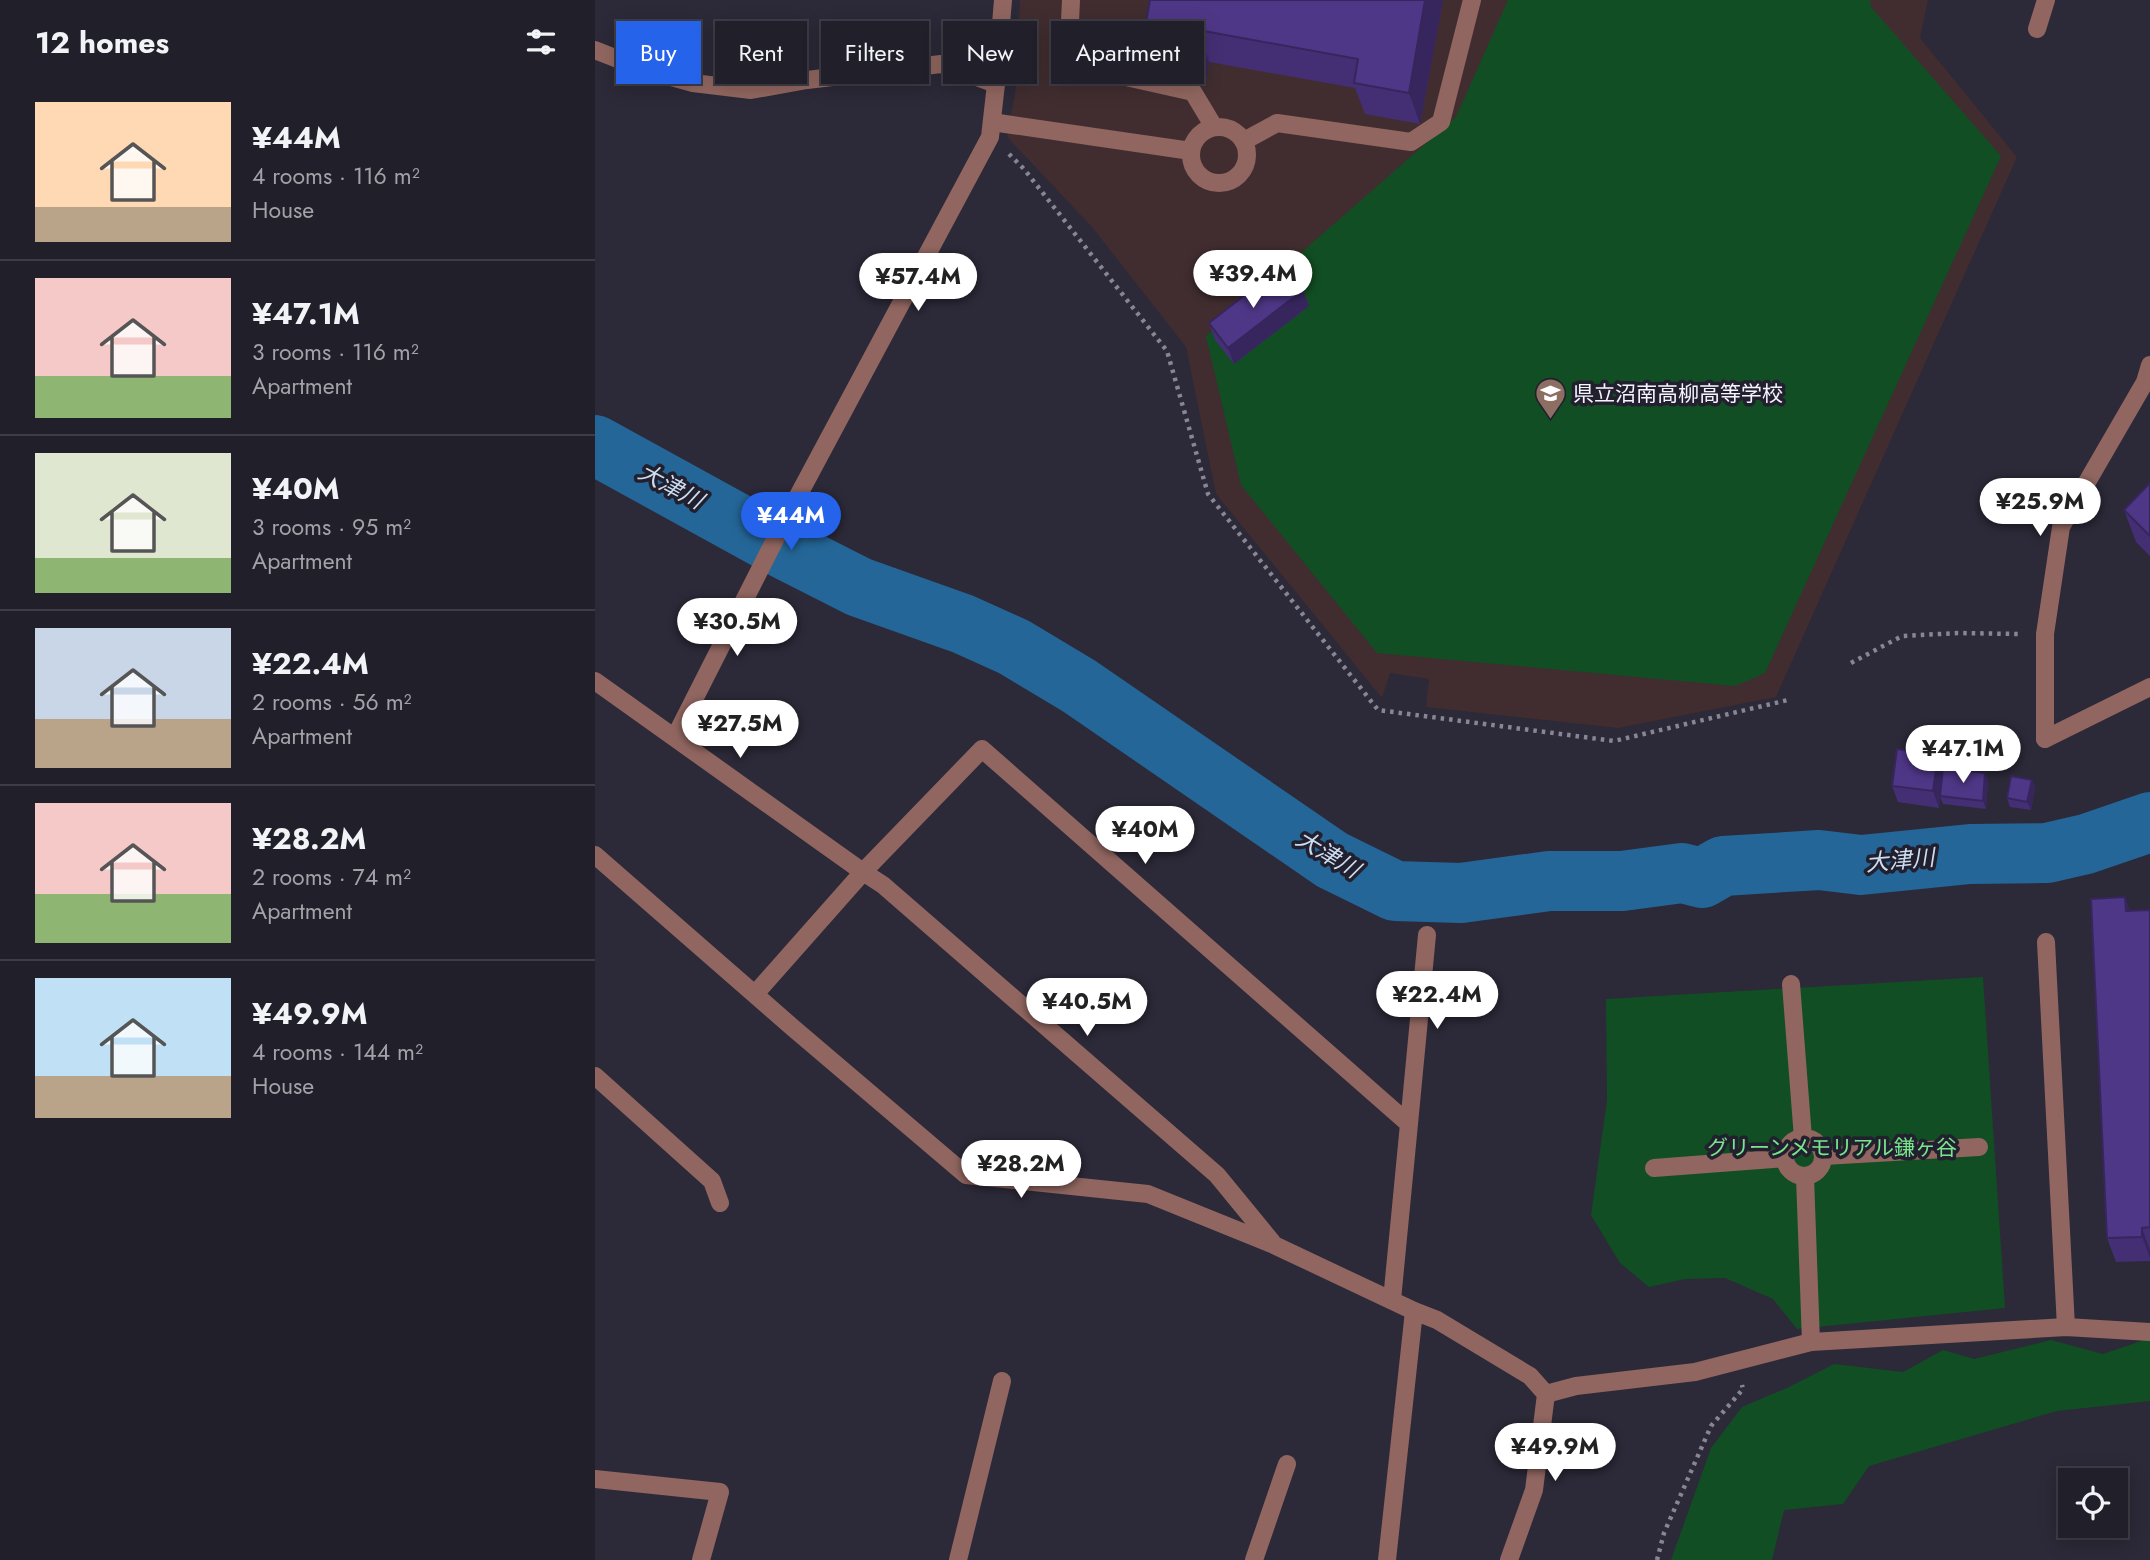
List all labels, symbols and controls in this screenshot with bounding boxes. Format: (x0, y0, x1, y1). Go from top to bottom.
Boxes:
text: 12 homes (35, 21, 169, 64)
chip: Buy (616, 21, 701, 84)
chip: Rent (715, 21, 807, 84)
chip: Filters (821, 21, 929, 84)
chip: New (943, 21, 1037, 84)
chip: Apartment (1051, 21, 1204, 84)
icon: filters (522, 23, 560, 61)
text: ¥44M (252, 116, 341, 159)
icon: home (91, 130, 175, 214)
text: 4 rooms · 116 m² (252, 159, 420, 193)
text: House (252, 193, 314, 227)
pin: ¥39.4M (1196, 250, 1310, 310)
pin: ¥57.4M (861, 254, 975, 313)
text: ¥39.4M (1209, 256, 1297, 290)
text: ¥57.4M (875, 259, 961, 293)
text: ¥47.1M (252, 292, 360, 335)
icon: home (91, 306, 175, 390)
text: 3 rooms · 116 m² (252, 335, 419, 369)
text: Apartment (252, 369, 352, 403)
school or university icon: 県立沼南高柳高等学校 (1533, 377, 1567, 421)
place label: 県立沼南高柳高等学校 (1573, 379, 1783, 409)
water label: 大津川 (633, 455, 712, 519)
text: ¥40M (252, 467, 340, 510)
pin: ¥25.9M (1983, 478, 2097, 538)
icon: home (91, 481, 175, 565)
text: ¥25.9M (1996, 484, 2084, 518)
pin: ¥44M (750, 492, 832, 552)
text: ¥44M (757, 498, 825, 532)
text: 3 rooms · 95 m² (252, 510, 411, 544)
text: Apartment (252, 544, 352, 578)
pin: ¥30.5M (680, 598, 794, 658)
text: ¥30.5M (693, 604, 781, 638)
text: ¥22.4M (252, 642, 369, 685)
icon: home (91, 656, 175, 740)
text: 2 rooms · 56 m² (252, 685, 412, 719)
pin: ¥27.5M (683, 700, 797, 760)
text: ¥27.5M (698, 706, 782, 740)
text: Apartment (252, 719, 352, 753)
pin: ¥47.1M (1906, 726, 2020, 785)
text: ¥47.1M (1922, 731, 2004, 765)
pin: ¥40M (1104, 806, 1186, 866)
text: ¥40M (1111, 812, 1179, 846)
text: ¥28.2M (252, 817, 366, 860)
water label: 大津川 (1290, 822, 1369, 888)
icon: home (91, 831, 175, 915)
water label: 大津川 (1864, 840, 1939, 880)
text: 2 rooms · 74 m² (252, 860, 411, 894)
text: Apartment (252, 894, 352, 928)
pin: ¥22.4M (1380, 972, 1494, 1031)
text: ¥22.4M (1392, 977, 1482, 1011)
pin: ¥40.5M (1030, 978, 1144, 1038)
text: ¥40.5M (1042, 984, 1132, 1018)
text: ¥49.9M (252, 992, 367, 1035)
icon: home (91, 1006, 175, 1090)
text: 4 rooms · 144 m² (252, 1035, 423, 1069)
text: House (252, 1069, 314, 1103)
park label: グリーンメモリアル鎌ヶ谷 (1707, 1133, 1957, 1163)
pin: ¥28.2M (964, 1140, 1078, 1200)
text: ¥28.2M (977, 1146, 1065, 1180)
pin: ¥49.9M (1498, 1424, 1612, 1483)
text: ¥49.9M (1511, 1429, 1599, 1463)
map controls (2058, 1468, 2128, 1538)
button: locate (2058, 1468, 2128, 1538)

